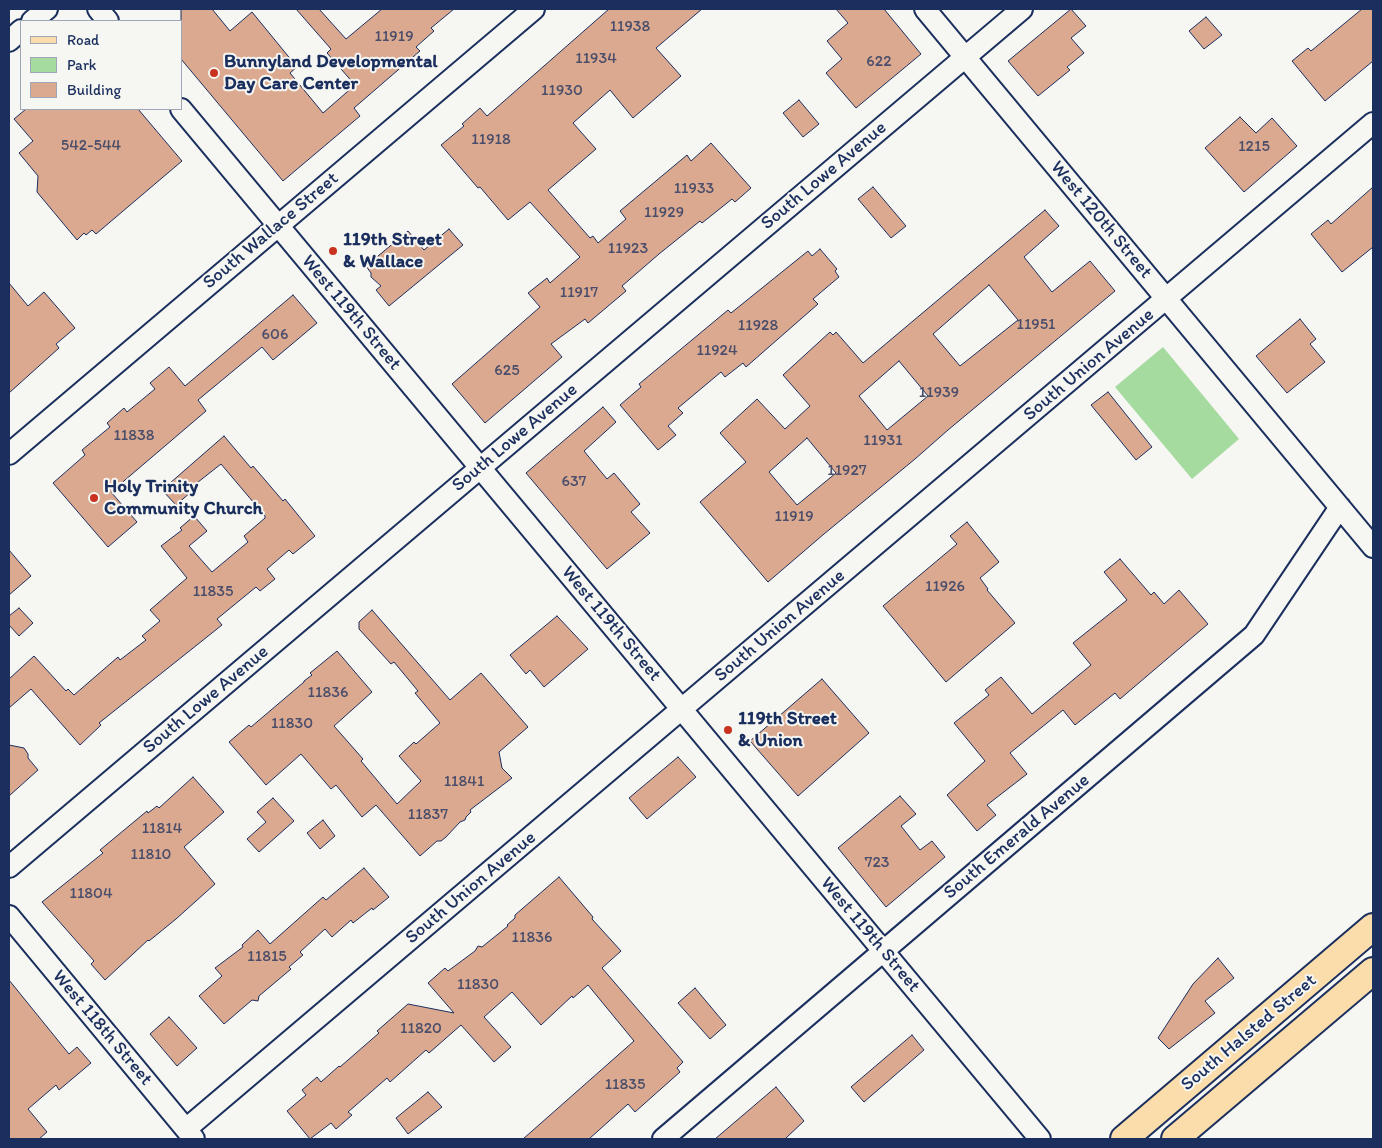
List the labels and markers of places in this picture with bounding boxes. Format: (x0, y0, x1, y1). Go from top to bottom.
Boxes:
place label: Bunnyland Developmental Day Care Center (224, 51, 438, 95)
marker: Bunnyland Developmental Day Care Center (208, 67, 220, 79)
place label: 119th Street & Wallace (343, 229, 442, 273)
marker: 119th Street & Wallace (327, 245, 339, 257)
place label: Holy Trinity Community Church (104, 476, 263, 520)
marker: Holy Trinity Community Church (88, 492, 100, 504)
place label: 119th Street & Union (738, 708, 837, 752)
marker: 119th Street & Union (722, 724, 734, 736)

